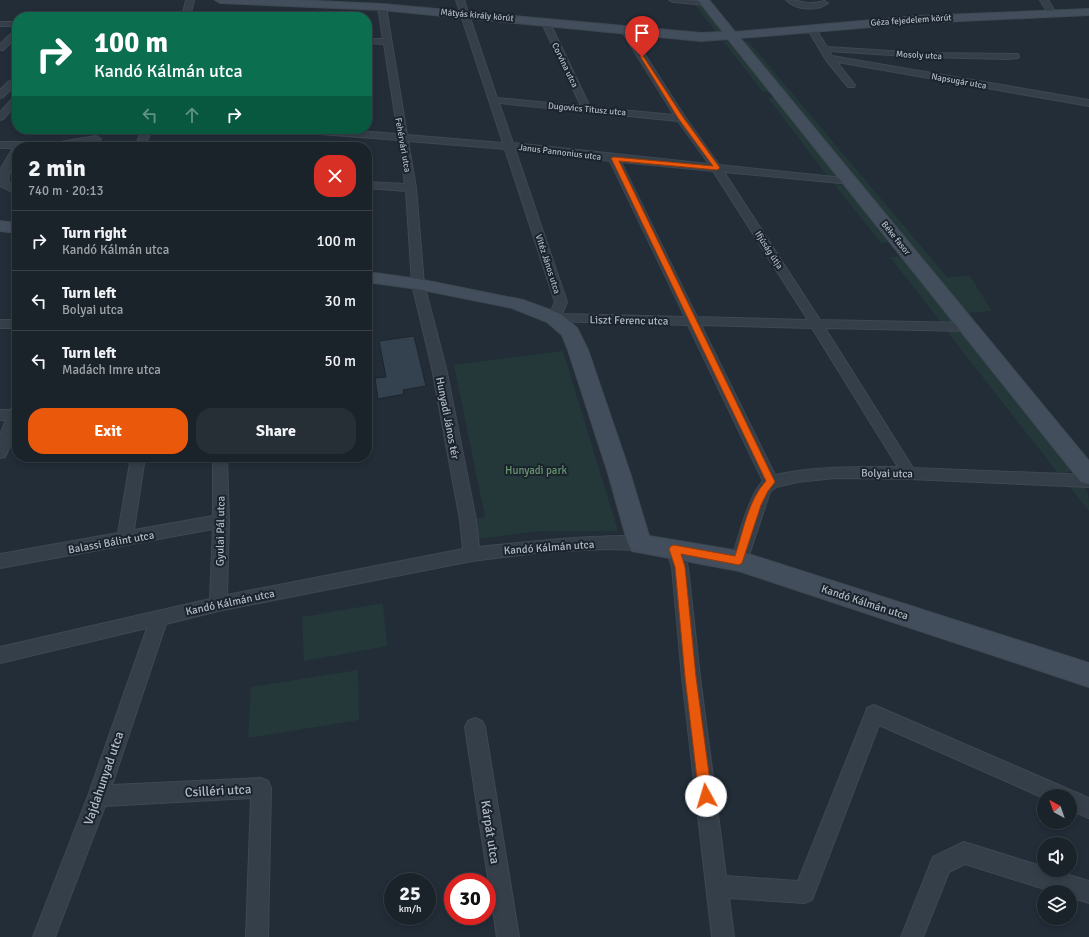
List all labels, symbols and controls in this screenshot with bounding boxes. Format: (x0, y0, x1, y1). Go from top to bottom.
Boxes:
street label: Mátyás király körút (440, 7, 514, 24)
street label: Géza fejedelem körút (870, 12, 952, 29)
pin (625, 16, 659, 57)
icon: arrive (631, 22, 653, 44)
text: 100 m (94, 26, 168, 60)
icon: right (28, 28, 80, 80)
street label: Corvina utca (549, 41, 580, 90)
street label: Mosoly utca (896, 49, 943, 62)
text: Kandó Kálmán utca (94, 60, 243, 82)
street label: Napsugár utca (931, 71, 988, 92)
street label: Dugovics Titusz utca (547, 101, 627, 118)
icon: left (139, 104, 161, 126)
icon: ahead (181, 104, 203, 126)
icon: right (223, 104, 245, 126)
street label: Fehérvári utca (392, 117, 413, 174)
street label: Janus Pannonius utca (518, 142, 602, 163)
text: 2 min (28, 153, 86, 183)
button: close (314, 155, 356, 197)
text: 740 m · 20:13 (28, 183, 104, 199)
street label: Béke fasor (879, 219, 913, 258)
text: Turn right (62, 224, 127, 242)
street label: Ifjúság útja (752, 229, 785, 272)
icon: right (28, 230, 50, 252)
text: 100 m (316, 232, 356, 250)
street label: Vitéz János utca (533, 233, 562, 296)
text: Kandó Kálmán utca (62, 242, 169, 258)
text: Turn left (62, 284, 116, 302)
icon: left (28, 290, 50, 312)
text: 30 m (325, 292, 356, 310)
text: Bolyai utca (62, 302, 123, 318)
street label: Liszt Ferenc utca (589, 313, 669, 328)
text: Turn left (62, 344, 116, 362)
icon: left (28, 350, 50, 372)
text: 50 m (325, 352, 356, 370)
text: Madách Imre utca (62, 362, 161, 378)
street label: Hunyadi János tér (433, 376, 462, 460)
button: Exit (28, 408, 188, 454)
button: Share (196, 408, 356, 454)
park label: Hunyadi park (505, 464, 567, 477)
street label: Bolyai utca (861, 467, 914, 480)
street label: Gyulai Pál utca (213, 495, 228, 566)
street label: Balassi Bálint utca (67, 528, 156, 556)
street label: Kandó Kálmán utca (503, 538, 595, 557)
street label: Kandó Kálmán utca (820, 582, 910, 623)
street label: Kandó Kálmán utca (184, 587, 276, 618)
street label: Vajdahunyad utca (80, 729, 127, 827)
position arrow (685, 775, 727, 817)
street label: Csilléri utca (184, 781, 252, 801)
north arrow (1037, 789, 1077, 829)
map controls (1037, 789, 1077, 925)
street label: Kárpát utca (477, 799, 503, 865)
button: sound (1037, 837, 1077, 877)
speed limit sign: 30 (444, 873, 496, 925)
text: 25 (399, 881, 421, 906)
button: layers (1037, 885, 1077, 925)
text: km/h (399, 903, 421, 915)

